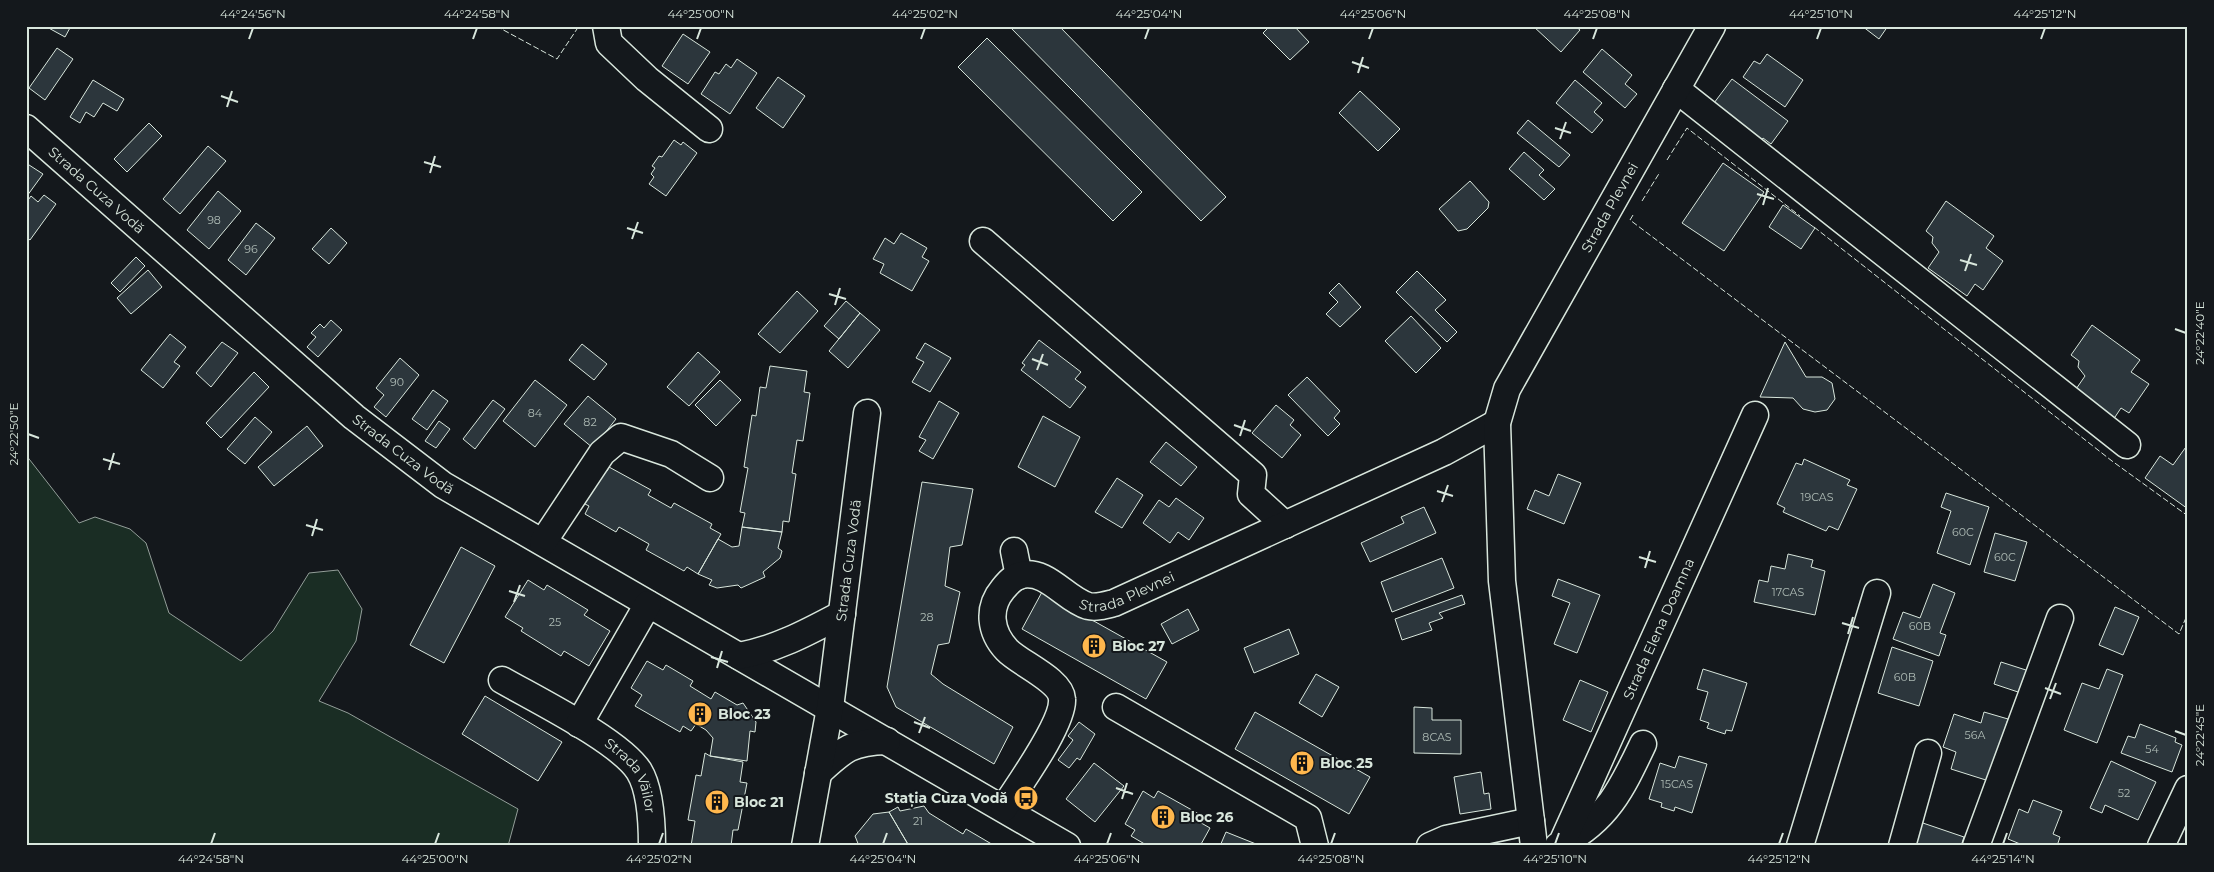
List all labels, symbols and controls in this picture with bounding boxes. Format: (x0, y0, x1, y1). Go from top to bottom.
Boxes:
text: 44°24'56"N (220, 6, 286, 21)
text: 44°24'58"N (444, 6, 510, 21)
text: 44°25'00"N (667, 6, 735, 21)
text: 44°25'02"N (892, 6, 958, 21)
text: 44°25'04"N (1116, 6, 1182, 21)
text: 44°25'06"N (1340, 6, 1406, 21)
text: 44°25'08"N (1564, 6, 1630, 21)
text: 44°25'10"N (1789, 6, 1853, 21)
text: 44°25'12"N (2014, 6, 2076, 21)
street label: Strada Cuza Vodă (44, 143, 149, 237)
street label: Strada Plevnei (1577, 159, 1642, 256)
house number: 98 (207, 213, 221, 227)
house number: 96 (244, 242, 258, 256)
text: 24°22'40"E (2192, 301, 2207, 365)
house number: 90 (390, 375, 404, 389)
text: 24°22'50"E (6, 403, 21, 466)
house number: 84 (528, 406, 543, 420)
street label: Strada Cuza Vodă (349, 410, 457, 498)
house number: 82 (583, 415, 597, 429)
house number: 19CAS (1801, 490, 1834, 504)
street label: Strada Cuza Vodă (832, 498, 865, 622)
house number: 60C (1952, 525, 1974, 539)
house number: 60C (1994, 550, 2016, 564)
street label: Strada Elena Doamna (1619, 555, 1698, 702)
street label: Strada Plevnei (1077, 568, 1177, 616)
house number: 17CAS (1772, 585, 1804, 599)
house number: 28 (920, 610, 934, 624)
house number: 25 (549, 615, 561, 629)
house number: 60B (1909, 619, 1931, 633)
building icon: Bloc 27 (1081, 633, 1107, 659)
place label: Bloc 27 (1112, 637, 1166, 655)
house number: 60B (1894, 670, 1916, 684)
building icon: Bloc 23 (687, 701, 713, 727)
text: 24°22'45"E (2192, 704, 2207, 766)
place label: Bloc 23 (718, 705, 771, 723)
house number: 56A (1965, 728, 1986, 742)
house number: 8CAS (1422, 730, 1452, 744)
street label: Strada Văilor (601, 734, 659, 814)
house number: 54 (2145, 742, 2159, 756)
building icon: Bloc 25 (1289, 750, 1315, 776)
place label: Bloc 25 (1320, 754, 1373, 772)
house number: 15CAS (1661, 777, 1693, 791)
bus stop icon: Stația Cuza Vodă (1013, 785, 1039, 811)
house number: 52 (2118, 786, 2130, 800)
building icon: Bloc 21 (704, 789, 730, 815)
place label: Stația Cuza Vodă (885, 789, 1008, 808)
place label: Bloc 21 (734, 793, 784, 811)
building icon: Bloc 26 (1150, 804, 1176, 830)
place label: Bloc 26 (1180, 808, 1234, 826)
house number: 21 (913, 814, 923, 828)
text: 44°24'58"N (178, 851, 244, 866)
text: 44°25'00"N (401, 851, 469, 866)
text: 44°25'02"N (626, 851, 692, 866)
text: 44°25'04"N (850, 851, 916, 866)
text: 44°25'06"N (1074, 851, 1140, 866)
text: 44°25'08"N (1298, 851, 1364, 866)
text: 44°25'10"N (1523, 851, 1587, 866)
text: 44°25'12"N (1748, 851, 1810, 866)
text: 44°25'14"N (1971, 851, 2035, 866)

